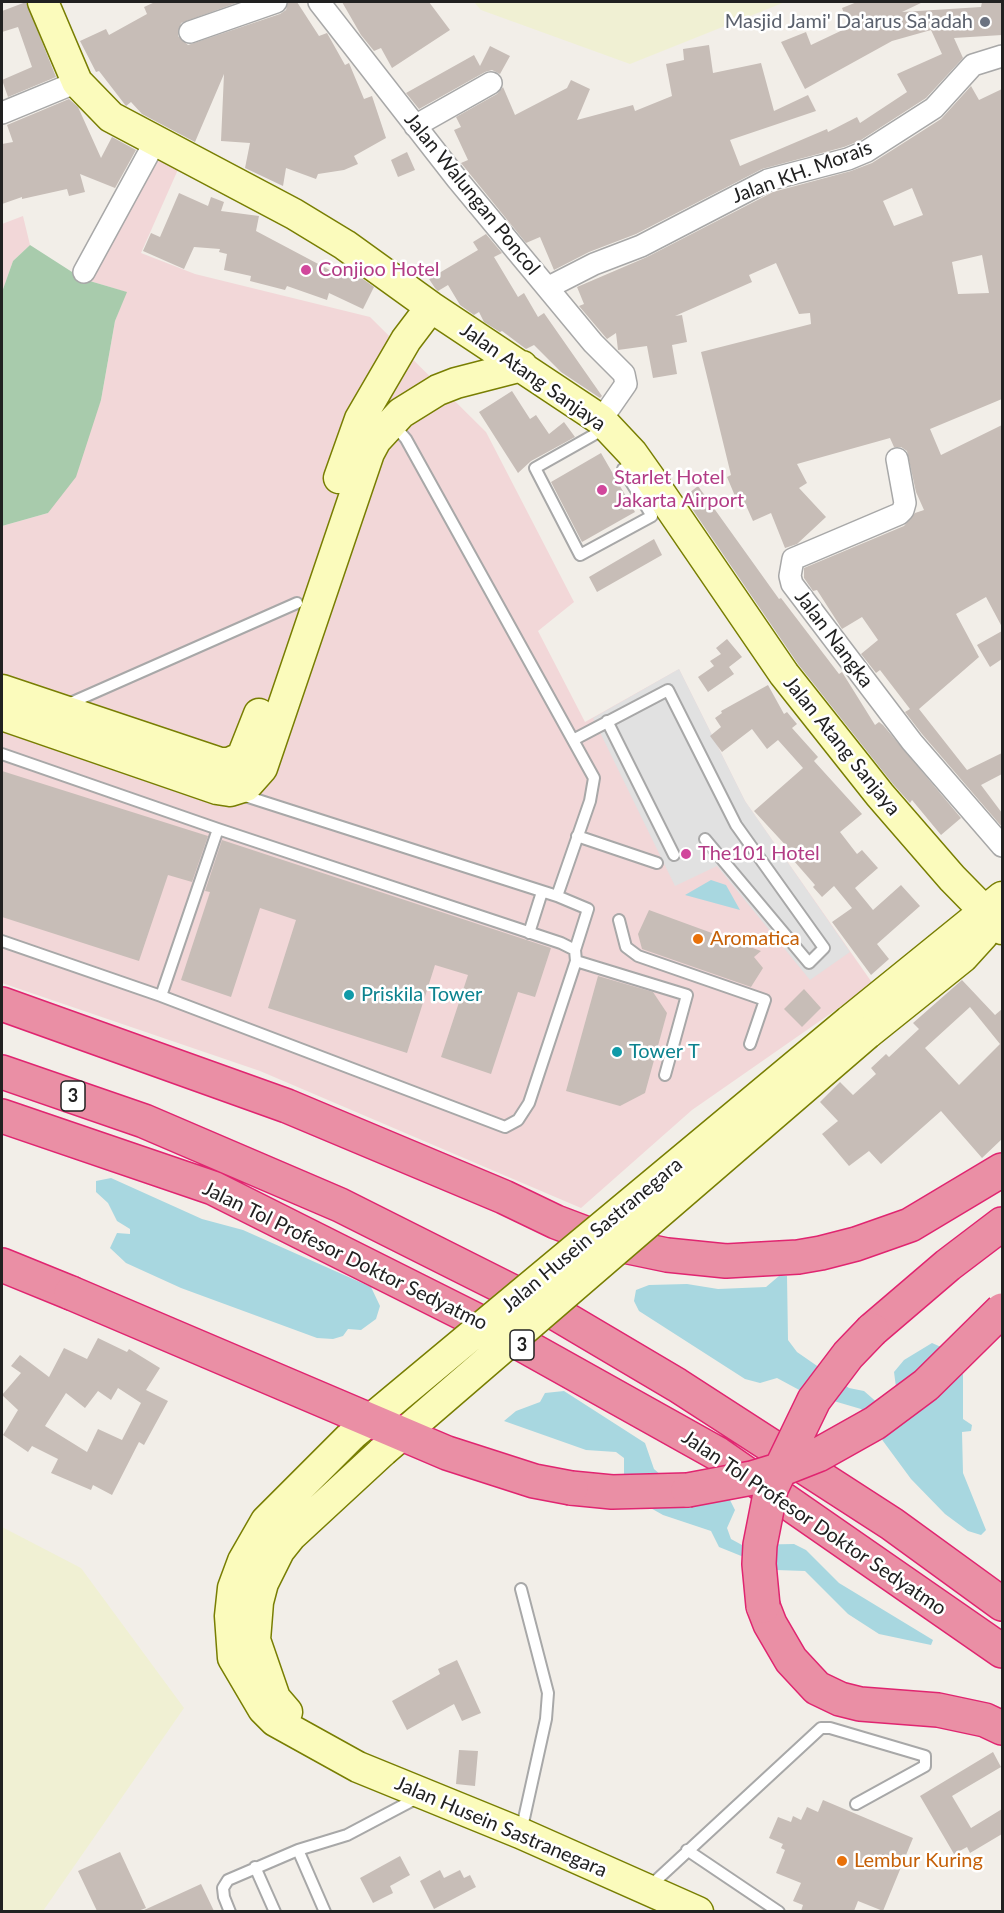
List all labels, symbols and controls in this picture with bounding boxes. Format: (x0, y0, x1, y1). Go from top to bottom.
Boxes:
place label: Masjid Jami' Da'arus Sa'adah (725, 10, 973, 34)
marker: Masjid Jami' Da'arus Sa'adah (978, 15, 992, 29)
street label: Jalan Walungan Poncol (399, 108, 545, 280)
street label: Jalan KH. Morais (729, 136, 875, 208)
place label: Conjioo Hotel (318, 258, 440, 282)
marker: Conjioo Hotel (299, 263, 313, 277)
street label: Jalan Atang Sanjaya (456, 318, 610, 436)
place label: Starlet Hotel Jakarta Airport (614, 466, 744, 513)
marker: Starlet Hotel Jakarta Airport (595, 483, 609, 497)
street label: Jalan Nangka (790, 586, 878, 692)
street label: Jalan Atang Sanjaya (779, 672, 905, 820)
place label: The101 Hotel (698, 842, 820, 866)
marker: The101 Hotel (679, 847, 693, 861)
place label: Aromatica (710, 927, 800, 951)
marker: Aromatica (691, 932, 705, 946)
place label: Priskila Tower (361, 983, 482, 1007)
marker: Priskila Tower (342, 988, 356, 1002)
place label: Tower T (629, 1040, 700, 1064)
marker: Tower T (610, 1045, 624, 1059)
road number: 3 (61, 1081, 85, 1111)
street label: Jalan Husein Sastranegara (497, 1152, 687, 1318)
street label: Jalan Tol Profesor Doktor Sedyatmo (199, 1176, 491, 1336)
road number: 3 (510, 1330, 534, 1360)
street label: Jalan Tol Profesor Doktor Sedyatmo (677, 1425, 951, 1621)
street label: Jalan Husein Sastranegara (391, 1771, 611, 1883)
place label: Lembur Kuring (854, 1849, 983, 1873)
marker: Lembur Kuring (835, 1854, 849, 1868)

